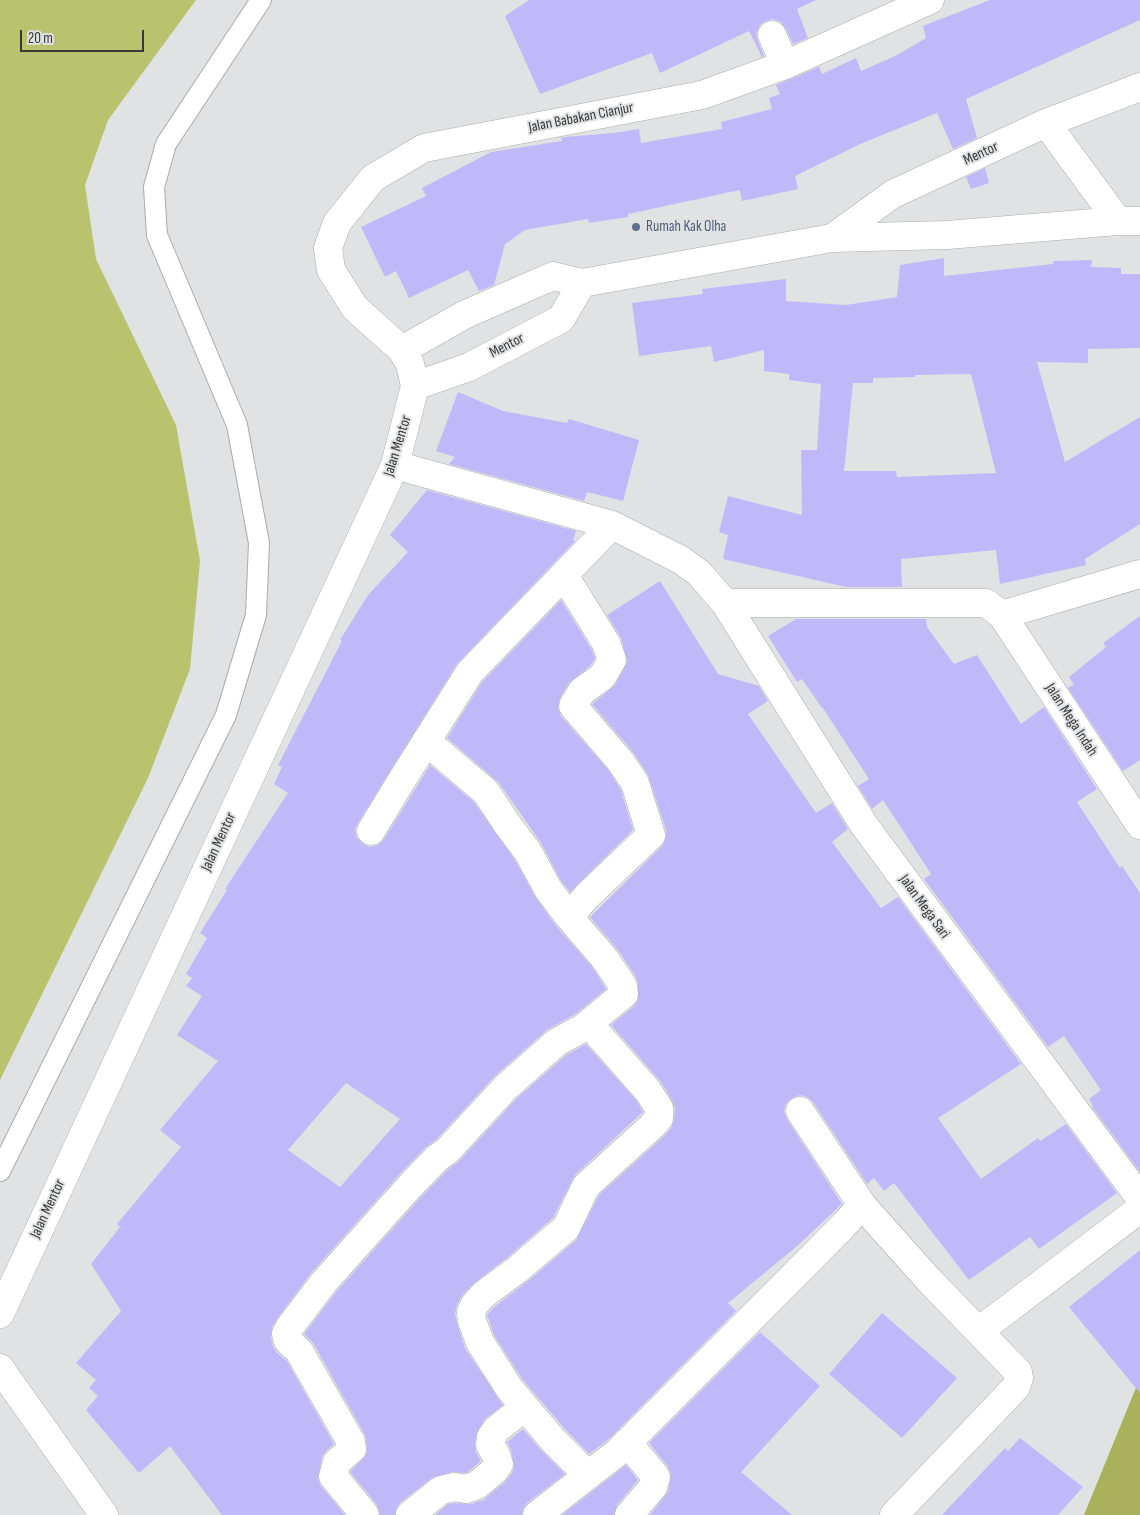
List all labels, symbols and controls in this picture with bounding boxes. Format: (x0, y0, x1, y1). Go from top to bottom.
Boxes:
scale bar (22, 20, 146, 52)
text: 20 m (28, 29, 53, 48)
street label: Jalan Babakan Cianjur (527, 99, 635, 137)
street label: Mentor (961, 138, 1001, 170)
place label: Rumah Kak Olha (646, 218, 726, 236)
marker: Rumah Kak Olha (630, 221, 642, 233)
street label: Mentor (487, 330, 527, 362)
street label: Jalan Mentor (380, 413, 416, 479)
street label: Jalan Mega Indah (1041, 680, 1101, 760)
street label: Jalan Mentor (198, 810, 240, 874)
street label: Jalan Mega Sari (895, 872, 953, 942)
street label: Jalan Mentor (27, 1177, 69, 1241)

